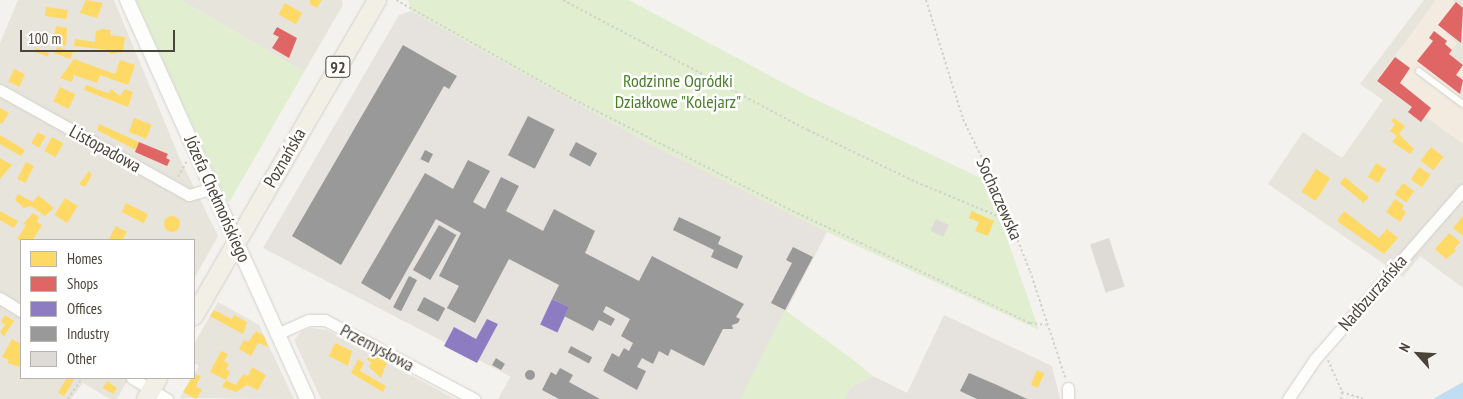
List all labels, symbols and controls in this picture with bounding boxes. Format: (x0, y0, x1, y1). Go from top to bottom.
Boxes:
scale bar (22, 20, 178, 52)
text: 100 m (28, 29, 61, 48)
road number: 92 (324, 54, 352, 80)
park label: Rodzinne Ogródki Działkowe "Kolejarz" (614, 71, 742, 114)
street label: Listopadowa (66, 121, 144, 177)
street label: Poznańska (259, 124, 311, 192)
street label: Józefa Chełmońskiego (179, 132, 255, 266)
street label: Sochaczewska (971, 155, 1027, 243)
legend (20, 239, 195, 379)
text: Homes (67, 249, 103, 268)
street label: Nadbzurzańska (1334, 251, 1412, 335)
text: Shops (67, 274, 98, 293)
text: Offices (67, 299, 102, 318)
street label: Przemysłowa (336, 320, 418, 376)
text: Industry (67, 324, 109, 343)
north arrow (1393, 329, 1443, 379)
text: N (1395, 340, 1414, 355)
text: Other (67, 349, 96, 368)

